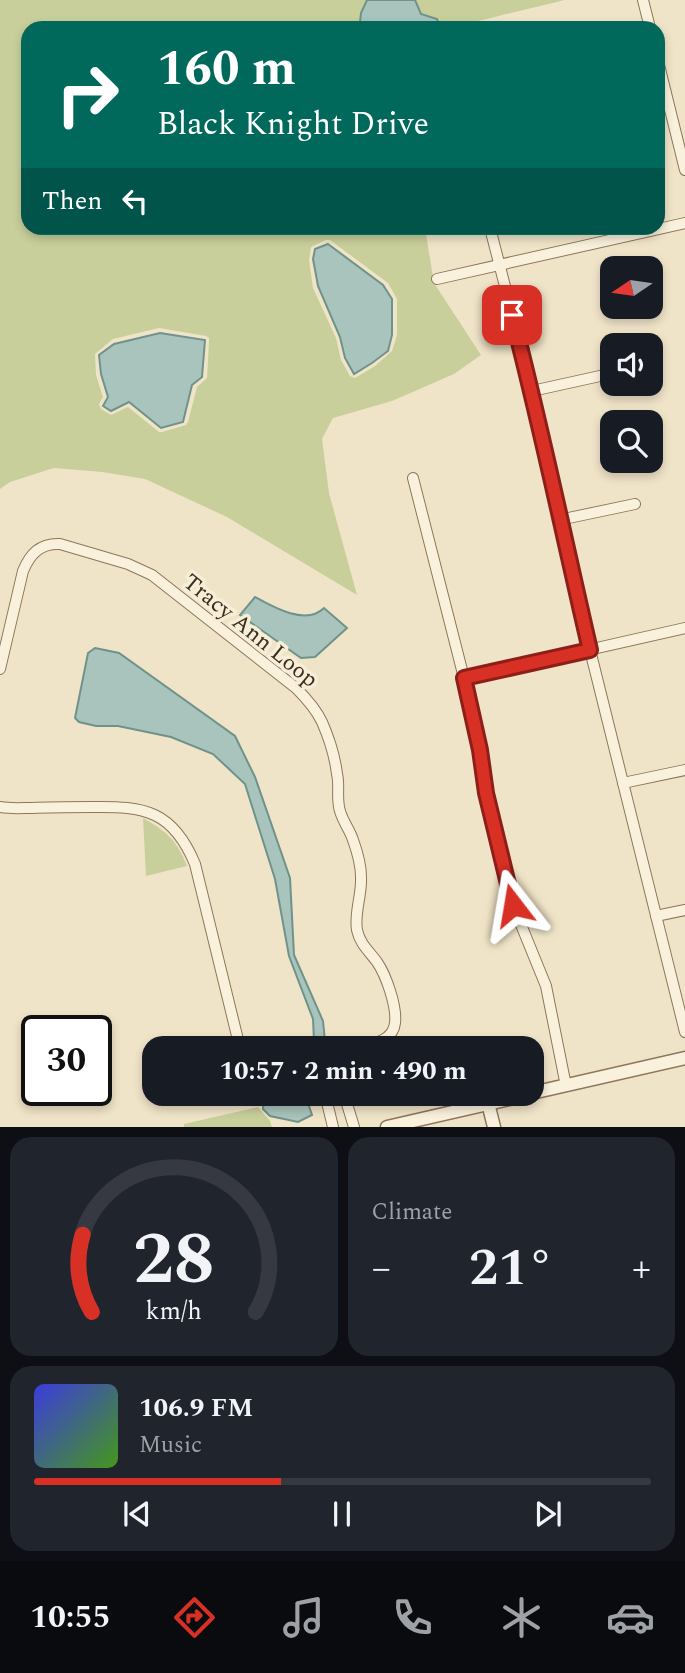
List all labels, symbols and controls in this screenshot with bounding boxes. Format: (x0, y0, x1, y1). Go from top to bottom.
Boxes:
text: 160 m (157, 32, 296, 107)
icon: right (42, 49, 133, 140)
text: Black Knight Drive (157, 100, 429, 149)
text: Then (42, 181, 102, 221)
icon: left (116, 182, 154, 220)
north arrow (600, 256, 663, 318)
map controls (600, 256, 663, 473)
pin (482, 285, 542, 345)
icon: arrive (493, 296, 531, 334)
button: sound (600, 333, 663, 396)
button: search (600, 410, 663, 473)
street label: Tracy Ann Loop (175, 565, 325, 697)
position arrow (476, 868, 550, 942)
speed limit sign: 30 (21, 1015, 112, 1106)
text: 10:57 · 2 min · 490 m (219, 1051, 467, 1091)
text: Climate (372, 1195, 452, 1230)
text: 28 (133, 1206, 215, 1317)
text: 21° (469, 1229, 553, 1308)
text: − (372, 1240, 391, 1298)
text: + (632, 1240, 651, 1298)
text: km/h (146, 1293, 202, 1331)
text: 106.9 FM (139, 1388, 253, 1428)
text: Music (139, 1428, 202, 1463)
icon: previous (118, 1495, 156, 1533)
icon: pause (323, 1495, 361, 1533)
icon: next (529, 1495, 567, 1533)
text: 10:55 (30, 1593, 110, 1642)
icon: directions (170, 1593, 219, 1642)
icon: music (279, 1593, 328, 1642)
icon: phone (388, 1593, 437, 1642)
icon: climate (497, 1593, 546, 1642)
icon: car (606, 1593, 655, 1642)

